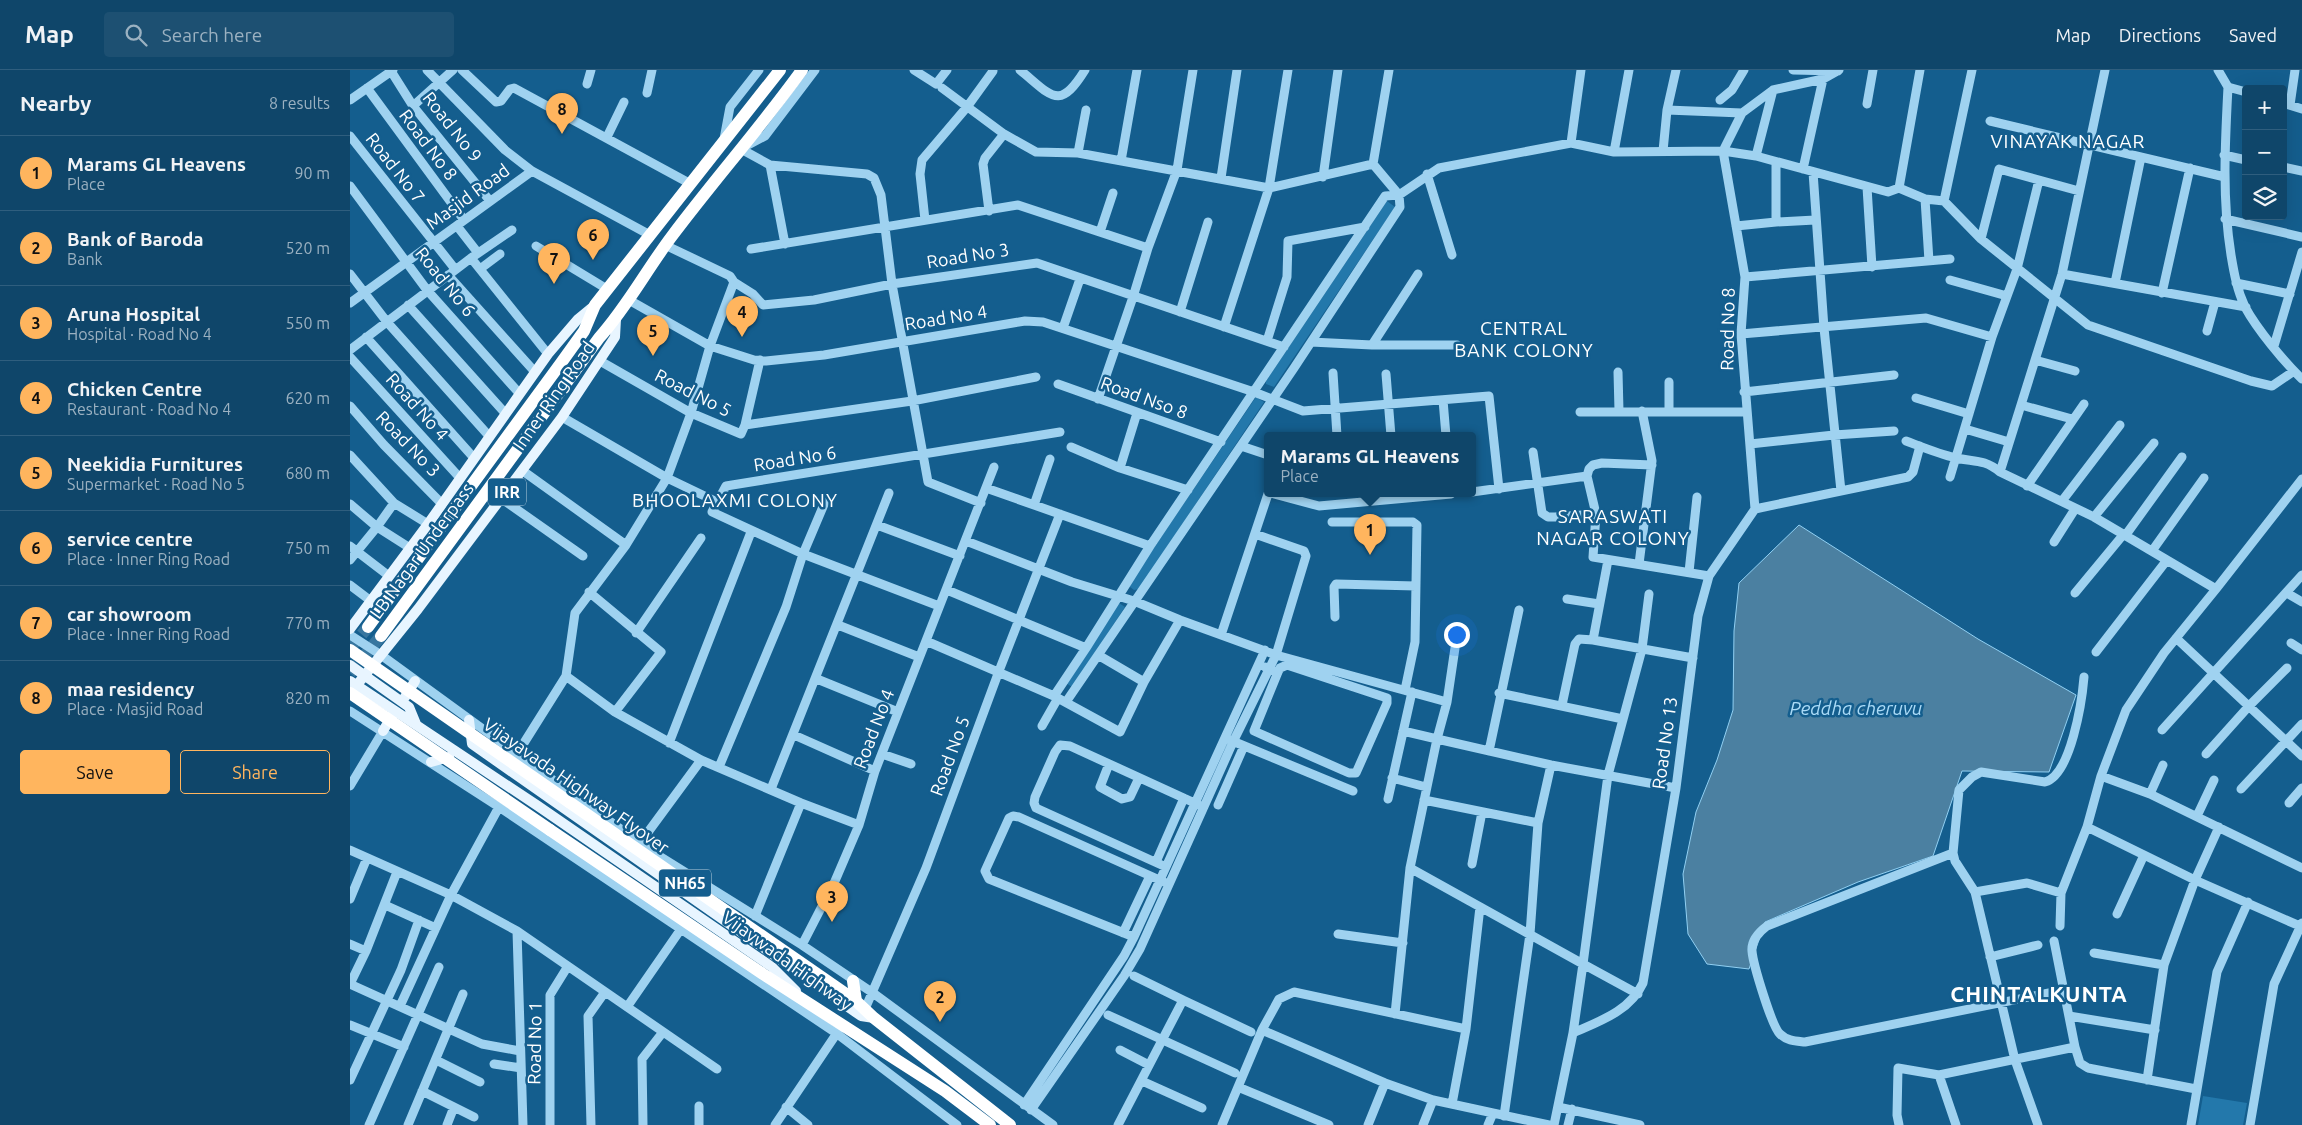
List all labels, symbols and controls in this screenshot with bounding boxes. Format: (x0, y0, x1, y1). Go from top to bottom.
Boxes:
search box (104, 12, 454, 57)
text: Map (25, 21, 74, 48)
icon: search (122, 21, 150, 49)
text: Search here (162, 24, 262, 46)
text: Map (2055, 25, 2091, 45)
text: Directions (2119, 25, 2201, 45)
text: Saved (2229, 25, 2277, 45)
map controls (2242, 85, 2287, 220)
button: + (2242, 85, 2287, 130)
street label: Road No 9 (419, 87, 486, 165)
text: Nearby (20, 91, 91, 115)
pin: 8 (546, 93, 578, 134)
text: 8 results (269, 94, 330, 112)
street label: Road No 8 (396, 105, 462, 184)
street label: Road No 7 (362, 128, 429, 206)
district label: VINAYAK NAGAR (1991, 130, 2145, 152)
button: − (2242, 130, 2287, 175)
text: Marams GL Heavens (67, 153, 246, 175)
street label: Masjid Road (422, 159, 513, 233)
text: 1 (31, 164, 41, 182)
text: 90 m (294, 164, 330, 182)
text: Place (67, 175, 105, 193)
button: layers (2242, 175, 2287, 220)
pin: 6 (577, 219, 609, 260)
text: Bank of Baroda (67, 228, 204, 250)
text: 2 (31, 239, 41, 257)
text: 520 m (285, 239, 330, 257)
street label: Road No 3 (925, 239, 1011, 271)
street label: Road No 6 (412, 243, 480, 320)
pin: 7 (538, 243, 570, 284)
text: Bank (67, 250, 103, 268)
street label: Road No 8 (1716, 287, 1738, 371)
pin: 4 (726, 296, 758, 337)
street label: Road No 4 (903, 301, 989, 333)
text: Aruna Hospital (67, 303, 200, 325)
text: 3 (31, 314, 41, 332)
text: 550 m (285, 314, 330, 332)
pin: 5 (637, 315, 669, 356)
district label: CENTRAL BANK COLONY (1454, 317, 1594, 361)
text: Hospital · Road No 4 (67, 325, 212, 343)
street label: Inner Ring Road (508, 337, 598, 454)
street label: Road No 5 (652, 364, 735, 420)
street label: Road No 4 (382, 369, 453, 444)
street label: Road Nso 8 (1098, 372, 1191, 422)
text: Chicken Centre (67, 378, 202, 400)
text: 4 (31, 389, 41, 407)
text: 620 m (285, 389, 330, 407)
text: Restaurant · Road No 4 (67, 400, 231, 418)
street label: Road No 3 (373, 406, 445, 480)
popup (1264, 432, 1476, 497)
street label: Road No 6 (752, 442, 838, 474)
text: Marams GL Heavens (1281, 445, 1460, 467)
text: Neekidia Furnitures (67, 453, 243, 475)
text: 5 (31, 464, 41, 482)
text: 680 m (285, 464, 330, 482)
text: Place (1281, 467, 1319, 485)
text: Supermarket · Road No 5 (67, 475, 245, 493)
road number: IRR (488, 478, 526, 506)
street label: LB Nagar Underpass (365, 479, 477, 622)
district label: BHOOLAXMI COLONY (632, 489, 838, 511)
district label: SARASWATI NAGAR COLONY (1536, 505, 1690, 549)
pin: 1 (1354, 514, 1386, 555)
text: service centre (67, 528, 193, 550)
text: 6 (31, 539, 41, 557)
text: 750 m (285, 539, 330, 557)
text: Place · Inner Ring Road (67, 550, 230, 568)
text: car showroom (67, 603, 192, 625)
text: 7 (31, 614, 41, 632)
text: 770 m (285, 614, 330, 632)
your location (1444, 622, 1470, 648)
text: Place · Inner Ring Road (67, 625, 230, 643)
text: maa residency (67, 678, 194, 700)
street label: Road No 4 (849, 686, 897, 771)
text: 8 (31, 689, 41, 707)
text: 820 m (285, 689, 330, 707)
street label: Road No 13 (1648, 695, 1680, 791)
water label: Peddha cheruvu (1790, 697, 1922, 719)
text: Place · Masjid Road (67, 700, 203, 718)
street label: Vijayavada Highway Flyover (480, 713, 673, 857)
street label: Road No 5 (925, 713, 973, 798)
button: Save (20, 750, 170, 794)
button: Share (180, 750, 330, 794)
road number: NH65 (659, 870, 711, 896)
pin: 3 (816, 881, 848, 922)
street label: Vijaywada Highway (719, 906, 857, 1014)
pin: 2 (924, 981, 956, 1022)
district label: CHINTALKUNTA (1950, 981, 2128, 1006)
street label: Road No 1 (523, 1001, 545, 1085)

